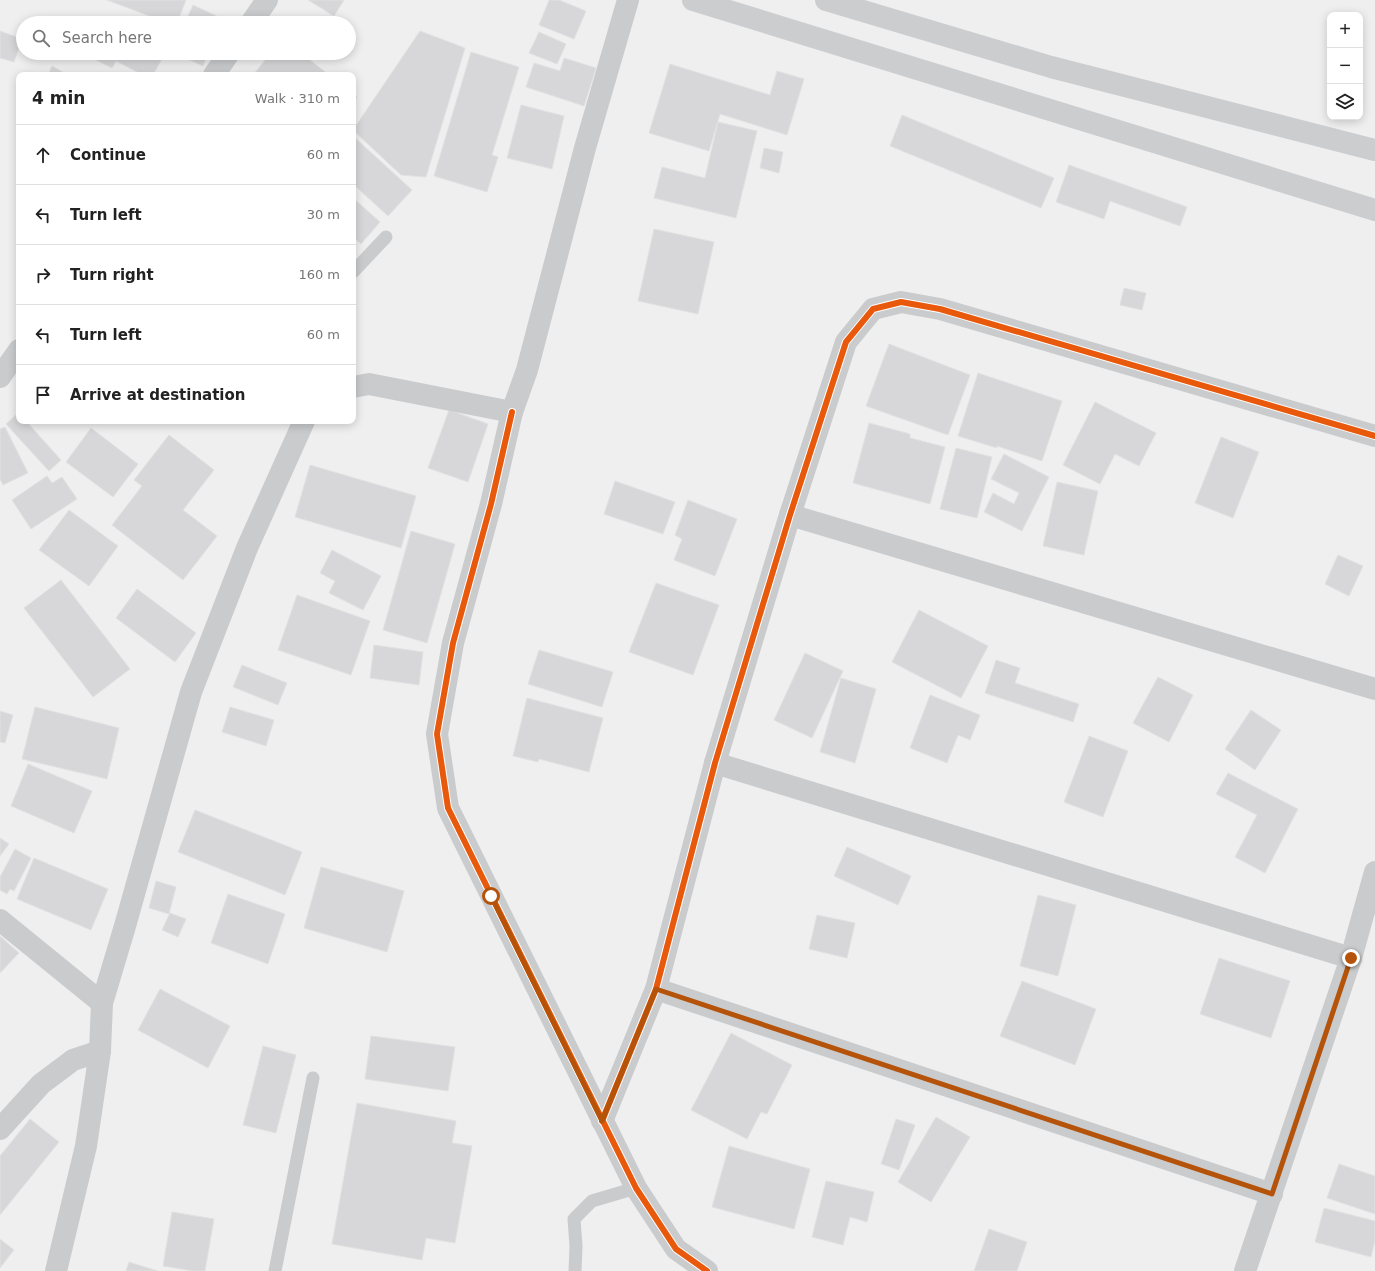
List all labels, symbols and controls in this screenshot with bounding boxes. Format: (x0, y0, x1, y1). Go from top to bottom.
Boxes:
map controls (1327, 12, 1363, 120)
button: + (1327, 12, 1363, 48)
search box (16, 16, 356, 60)
icon: search (30, 27, 52, 49)
text: Search here (62, 29, 152, 47)
button: − (1327, 48, 1363, 84)
button: layers (1327, 84, 1363, 120)
text: 4 min (32, 88, 85, 108)
text: Walk · 310 m (255, 91, 340, 106)
icon: ahead (32, 144, 54, 166)
text: Continue (70, 146, 146, 164)
text: 60 m (307, 147, 340, 162)
icon: left (32, 204, 54, 226)
text: Turn left (70, 206, 142, 224)
text: 30 m (307, 207, 340, 222)
icon: right (32, 264, 54, 286)
text: Turn right (70, 266, 154, 284)
text: 160 m (298, 267, 340, 282)
icon: left (32, 324, 54, 346)
text: Turn left (70, 326, 142, 344)
text: 60 m (307, 327, 340, 342)
icon: arrive (32, 384, 54, 406)
text: Arrive at destination (70, 386, 245, 404)
route start (482, 887, 500, 905)
route end (1342, 949, 1360, 967)

